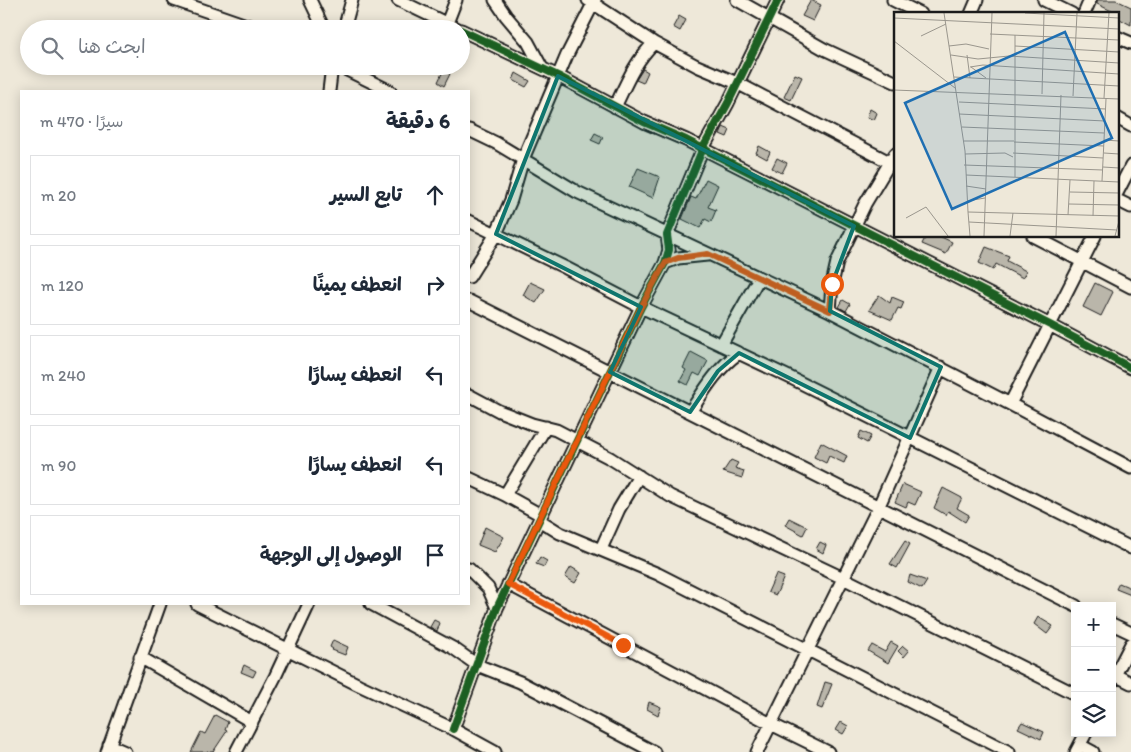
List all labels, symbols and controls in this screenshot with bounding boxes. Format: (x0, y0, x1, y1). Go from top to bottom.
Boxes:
inset map (894, 12, 1118, 238)
search box (20, 20, 470, 75)
icon: search (38, 34, 66, 62)
text: ابحث هنا (78, 35, 146, 58)
text: 6 دقيقة (386, 108, 450, 133)
text: سيرًا · 470 m (40, 112, 123, 131)
icon: ahead (421, 181, 449, 209)
text: تابع السير (330, 183, 402, 206)
text: 20 m (41, 186, 76, 205)
icon: right (421, 271, 449, 299)
text: انعطف يمينًا (313, 273, 402, 296)
route start (821, 273, 844, 296)
text: 120 m (41, 276, 84, 295)
icon: left (421, 361, 449, 389)
text: انعطف يسارًا (308, 363, 402, 386)
text: 240 m (41, 366, 86, 385)
icon: left (421, 451, 449, 479)
text: انعطف يسارًا (308, 453, 402, 476)
text: 90 m (41, 456, 76, 475)
icon: arrive (421, 541, 449, 569)
text: الوصول إلى الوجهة (260, 543, 402, 566)
map controls (1071, 602, 1116, 737)
button: + (1071, 602, 1116, 647)
route end (612, 634, 635, 657)
button: − (1071, 647, 1116, 692)
button: layers (1071, 692, 1116, 737)

